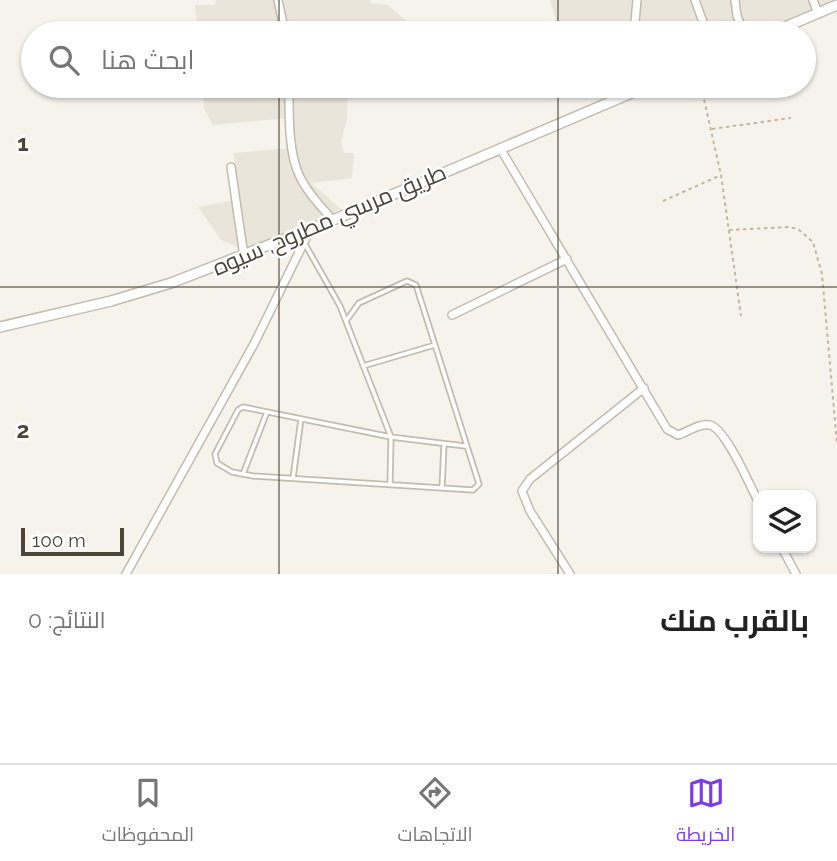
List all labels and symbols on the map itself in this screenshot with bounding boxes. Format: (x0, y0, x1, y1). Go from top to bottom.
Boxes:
text: 1 (17, 129, 29, 156)
street label: طريق مرسي مطروح, سيوه (208, 157, 452, 284)
text: 2 (17, 416, 29, 443)
scale bar (21, 525, 124, 557)

